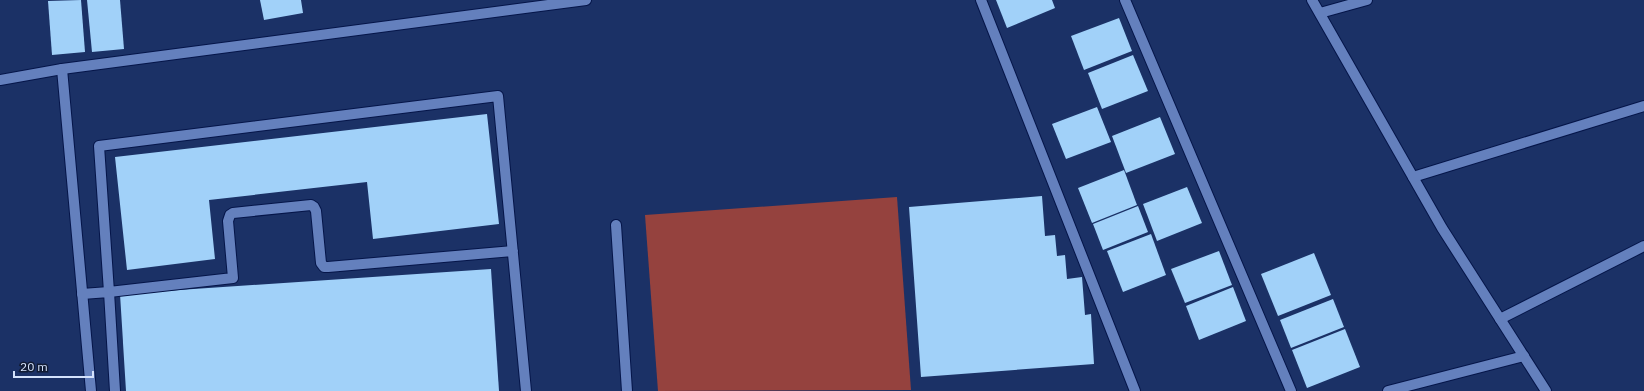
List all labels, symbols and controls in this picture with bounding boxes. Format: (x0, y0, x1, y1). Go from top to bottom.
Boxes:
scale bar (14, 353, 93, 379)
text: 20 m (20, 359, 48, 374)

